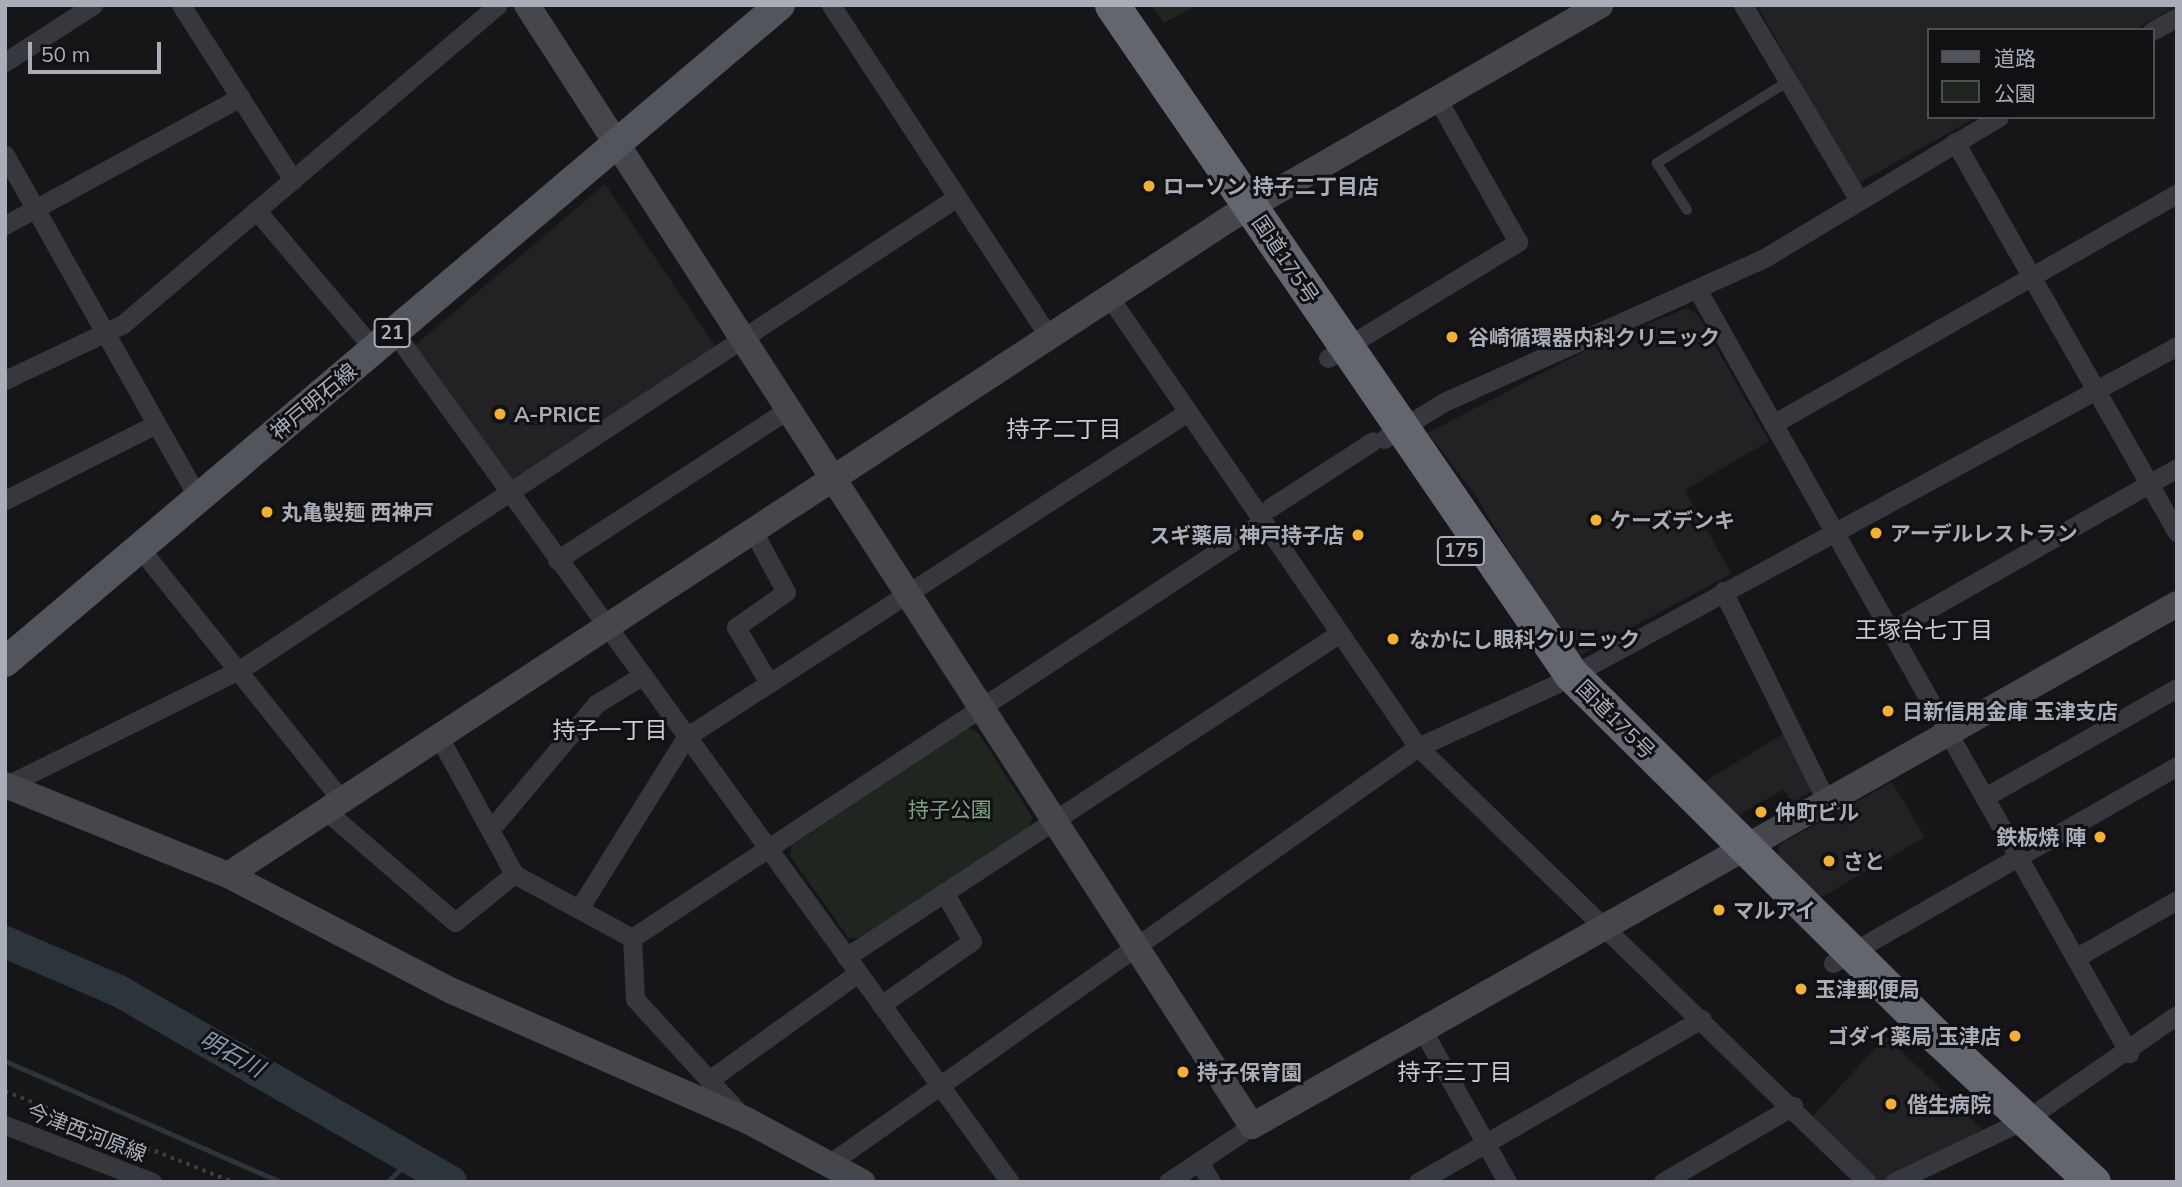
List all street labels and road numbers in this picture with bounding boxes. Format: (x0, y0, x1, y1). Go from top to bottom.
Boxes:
street label: 国道175号 (1247, 210, 1325, 308)
road number: 21 (373, 318, 411, 348)
street label: 神戸明石線 (265, 358, 361, 444)
road number: 175 (1436, 536, 1486, 566)
street label: 国道175号 (1571, 674, 1661, 764)
street label: 今津西河原線 (24, 1098, 150, 1166)

